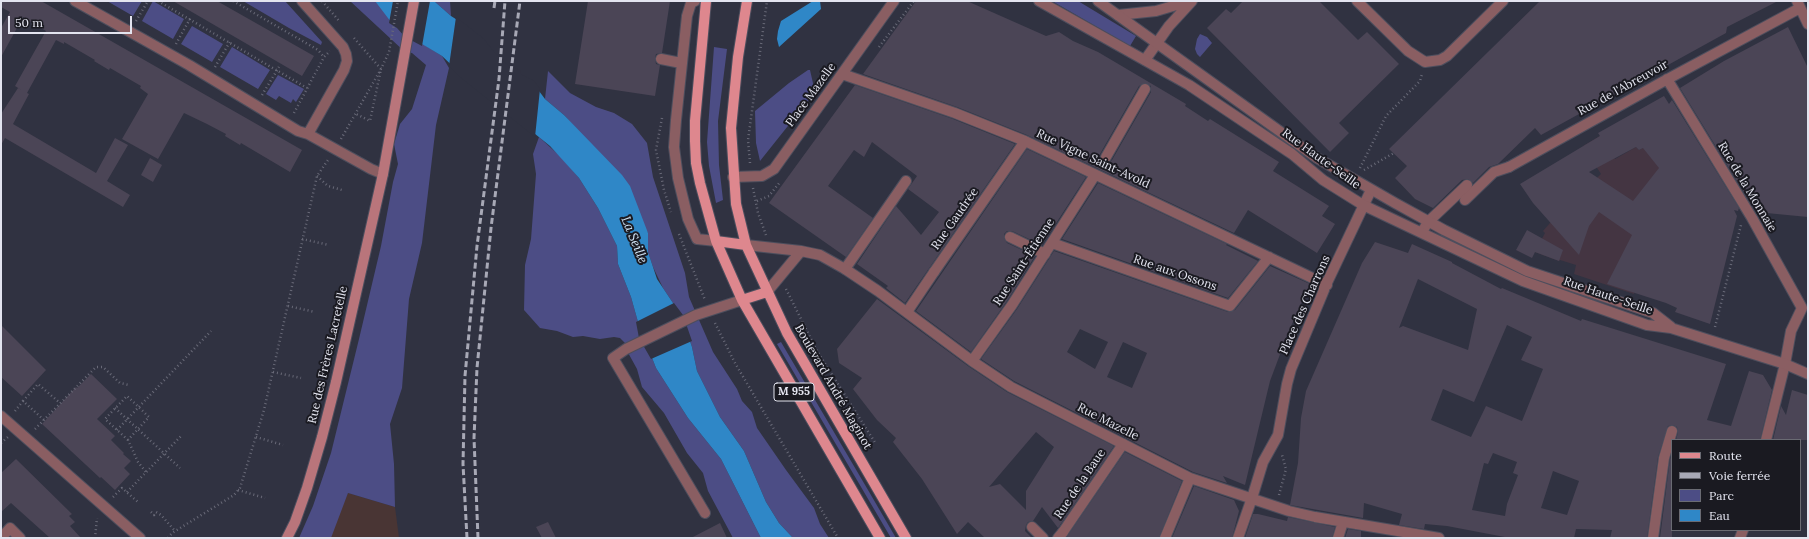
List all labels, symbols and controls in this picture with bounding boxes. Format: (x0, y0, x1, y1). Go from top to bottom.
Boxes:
scale bar (10, 8, 134, 34)
text: 50 m (15, 15, 43, 30)
street label: Rue de l'Abreuvoir (1575, 57, 1671, 119)
street label: Place Mazelle (783, 60, 839, 130)
street label: Rue Vigne Saint-Avold (1034, 126, 1152, 192)
street label: Rue Haute-Seille (1279, 126, 1363, 192)
street label: Rue de la Monnaie (1714, 139, 1780, 235)
street label: Rue Gaudrée (928, 185, 982, 253)
water label: La Seille (618, 214, 650, 266)
street label: Rue Saint-Étienne (990, 216, 1058, 308)
street label: Rue aux Ossons (1131, 252, 1219, 294)
street label: Place des Charrons (1277, 253, 1333, 357)
street label: Rue Haute-Seille (1561, 274, 1655, 318)
street label: Rue des Frères Lacretelle (305, 285, 351, 425)
street label: Boulevard André Maginot (791, 322, 875, 452)
road number: M 955 (774, 383, 814, 401)
street label: Rue Mazelle (1075, 400, 1141, 444)
legend (1671, 439, 1801, 531)
street label: Rue de la Baue (1051, 446, 1109, 522)
text: Route (1709, 448, 1742, 463)
text: Voie ferrée (1709, 468, 1770, 483)
text: Parc (1709, 488, 1734, 503)
text: Eau (1709, 508, 1730, 523)

